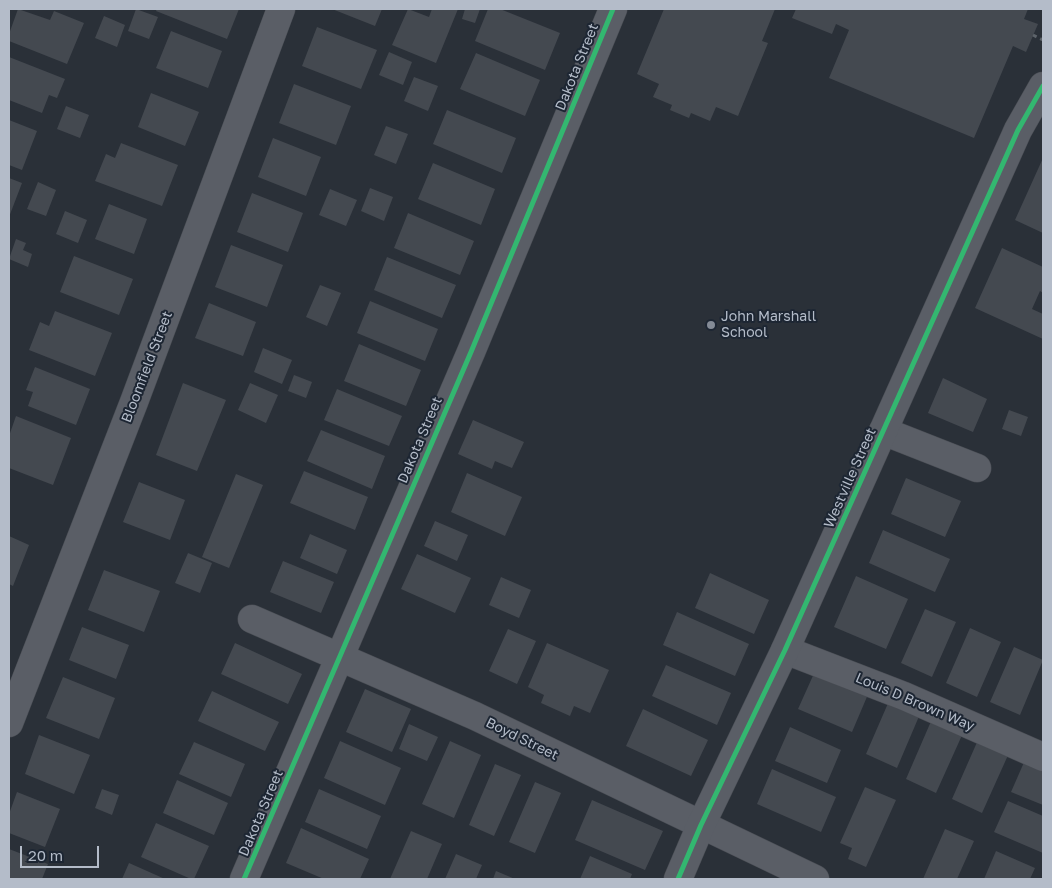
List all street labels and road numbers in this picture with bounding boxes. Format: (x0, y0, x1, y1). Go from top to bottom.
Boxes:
street label: Dakota Street (552, 21, 602, 113)
street label: Bloomfield Street (118, 309, 176, 425)
street label: Dakota Street (394, 394, 446, 486)
street label: Westville Street (820, 425, 880, 531)
street label: Louis D Brown Way (853, 669, 977, 735)
street label: Boyd Street (483, 714, 561, 764)
street label: Dakota Street (235, 767, 287, 859)

